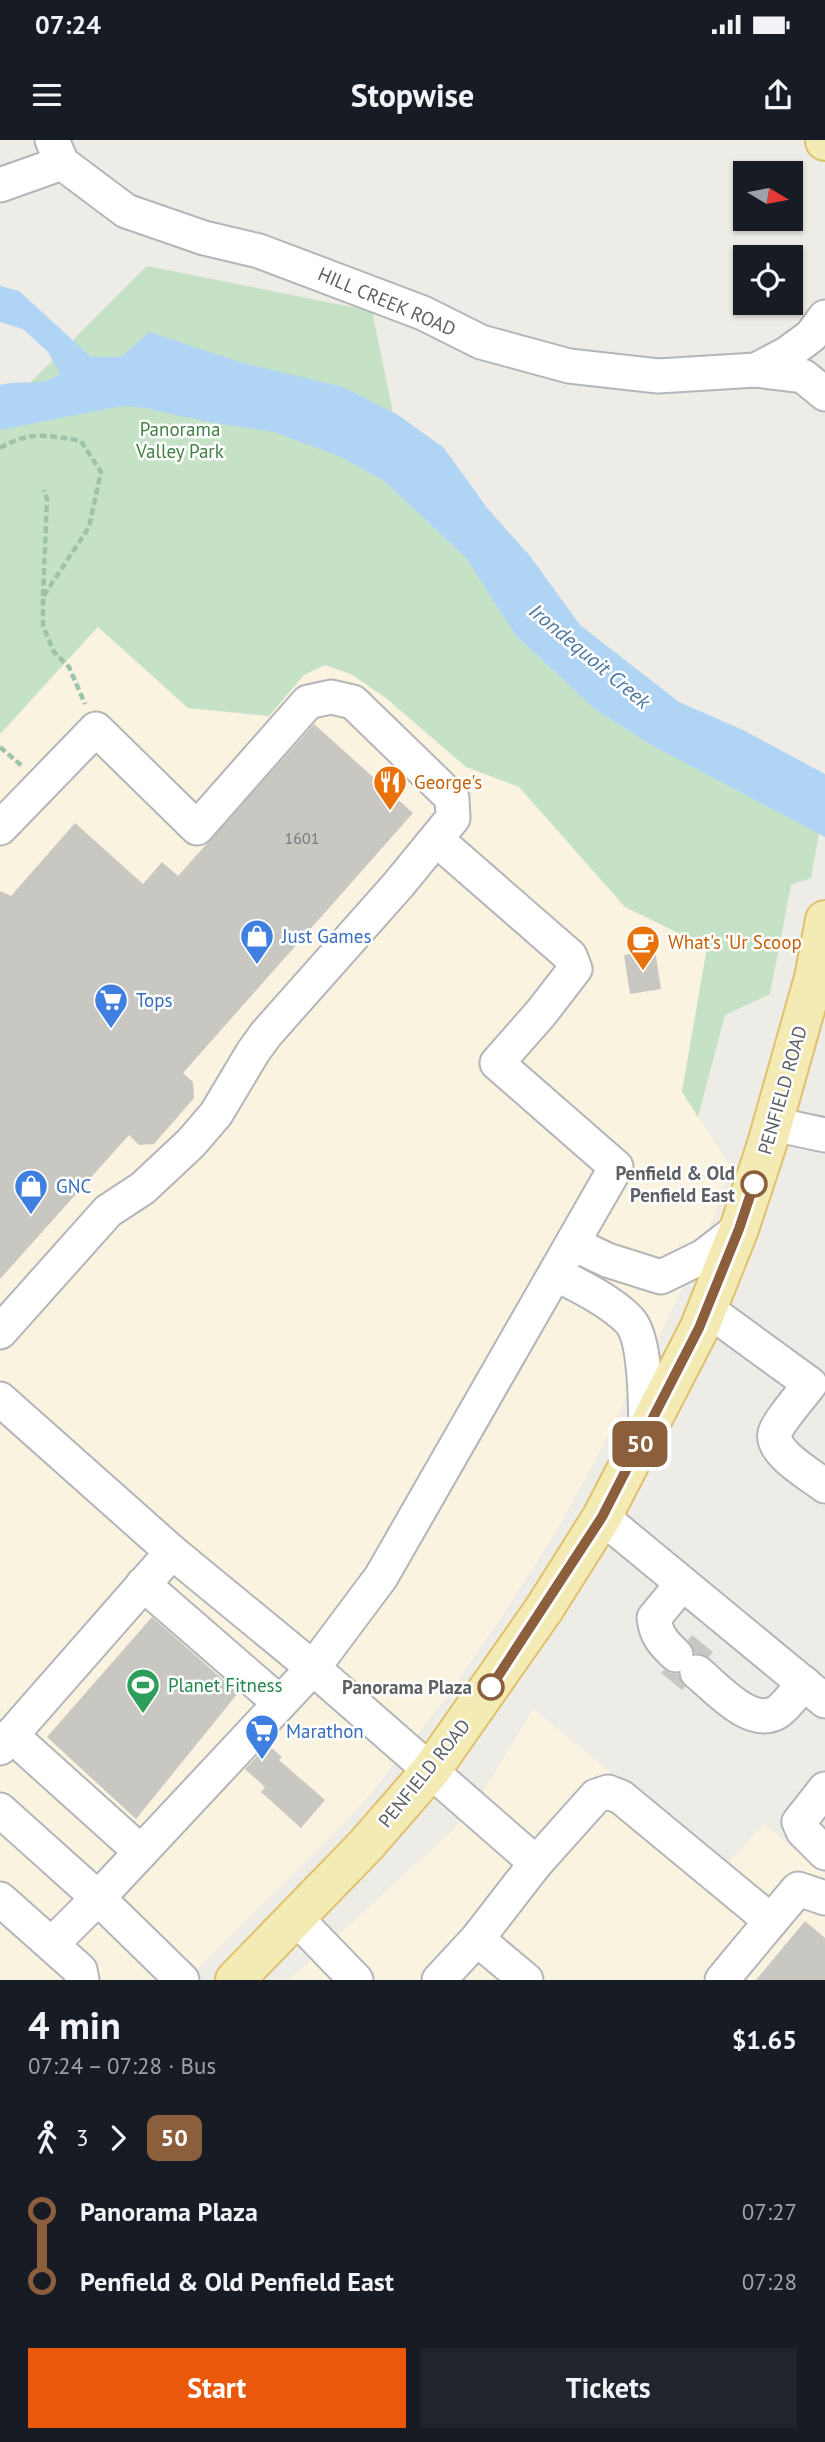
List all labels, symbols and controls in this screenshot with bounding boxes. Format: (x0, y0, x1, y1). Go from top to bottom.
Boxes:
text: 07:24 (35, 8, 101, 41)
text: Stopwise (351, 74, 474, 116)
icon: menu (28, 76, 66, 114)
icon: share (759, 76, 797, 114)
north arrow (733, 161, 803, 231)
map controls (733, 161, 803, 315)
button: locate (733, 245, 803, 315)
street label: HILL CREEK ROAD (314, 261, 460, 341)
park label: Panorama Valley Park (135, 417, 224, 463)
water label: Irondequoit Creek (524, 597, 657, 716)
restaurant icon: George's (371, 763, 409, 812)
place label: George's (414, 770, 482, 794)
house number: 1601 (285, 828, 319, 848)
shop icon: Just Games (238, 917, 276, 966)
cafe icon: What's 'Ur Scoop (624, 923, 662, 972)
place label: Just Games (281, 924, 371, 948)
place label: What's 'Ur Scoop (668, 930, 802, 954)
supermarket icon: Tops (92, 981, 130, 1030)
place label: Tops (136, 988, 173, 1012)
street label: PENFIELD ROAD (752, 1023, 812, 1157)
place label: Penfield & Old Penfield East (615, 1161, 735, 1207)
shop icon: GNC (12, 1167, 50, 1216)
marker: Penfield & Old Penfield East (741, 1171, 767, 1197)
place label: GNC (56, 1174, 91, 1198)
line badge: 50 (608, 1421, 672, 1467)
text: 50 (626, 1428, 654, 1459)
sports icon: Planet Fitness (124, 1666, 162, 1715)
place label: Planet Fitness (168, 1673, 283, 1697)
marker: Panorama Plaza (478, 1674, 504, 1700)
place label: Panorama Plaza (342, 1675, 472, 1699)
supermarket icon: Marathon (243, 1712, 281, 1761)
street label: PENFIELD ROAD (373, 1714, 475, 1832)
place label: Marathon (286, 1719, 364, 1743)
text: 4 min (28, 2000, 121, 2049)
text: $1.65 (732, 2023, 797, 2056)
text: 07:24 – 07:28 · Bus (28, 2051, 216, 2080)
icon: walk (28, 2119, 66, 2157)
icon: forward (99, 2119, 137, 2157)
text: 50 (161, 2122, 188, 2153)
text: 3 (76, 2123, 89, 2152)
text: Panorama Plaza (80, 2195, 258, 2228)
text: 07:27 (742, 2197, 797, 2226)
text: Penfield & Old Penfield East (80, 2265, 394, 2298)
text: 07:28 (742, 2267, 797, 2296)
button: Start (28, 2348, 406, 2428)
button: Tickets (420, 2348, 797, 2428)

